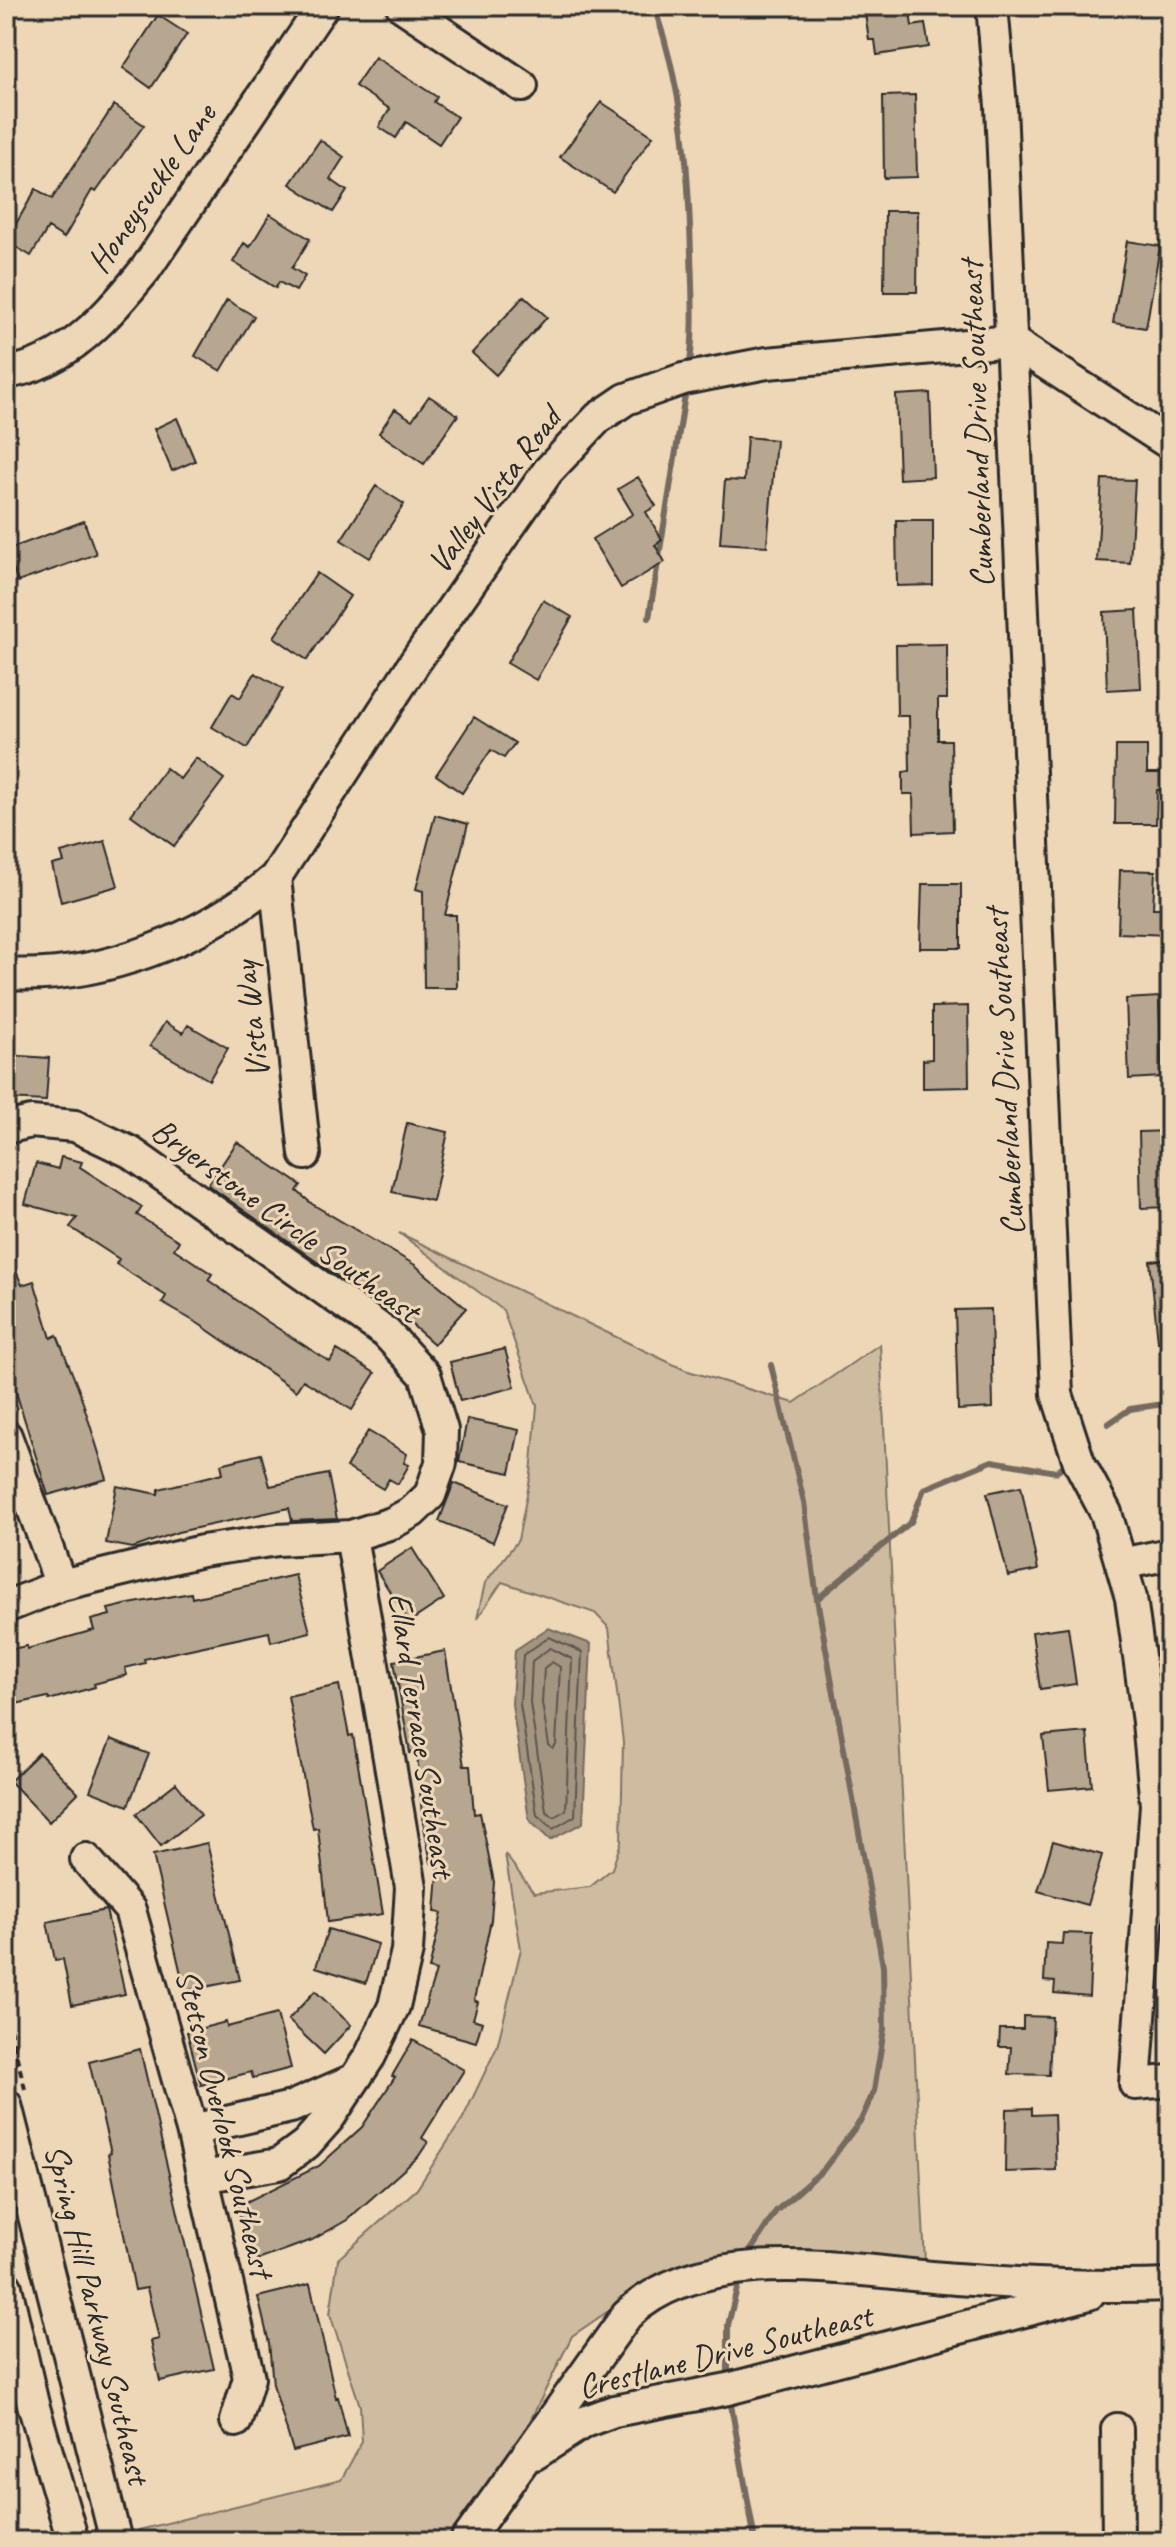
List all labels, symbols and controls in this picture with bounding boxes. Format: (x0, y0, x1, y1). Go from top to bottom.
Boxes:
street label: Honeysuckle Lane (77, 93, 226, 281)
street label: Cumberland Drive Southeast (949, 255, 1003, 588)
street label: Valley Vista Road (417, 395, 573, 582)
street label: Cumberland Drive Southeast (974, 903, 1034, 1237)
street label: Vista Way (222, 956, 280, 1081)
street label: Bryerstone Circle Southeast (143, 1108, 432, 1334)
street label: Ellard Terrace Southeast (378, 1589, 466, 1884)
street label: Stetson Overlook Southeast (166, 1965, 285, 2286)
street label: Spring Hill Parkway Southeast (35, 2140, 162, 2492)
street label: Crestlane Drive Southeast (574, 2293, 880, 2408)

